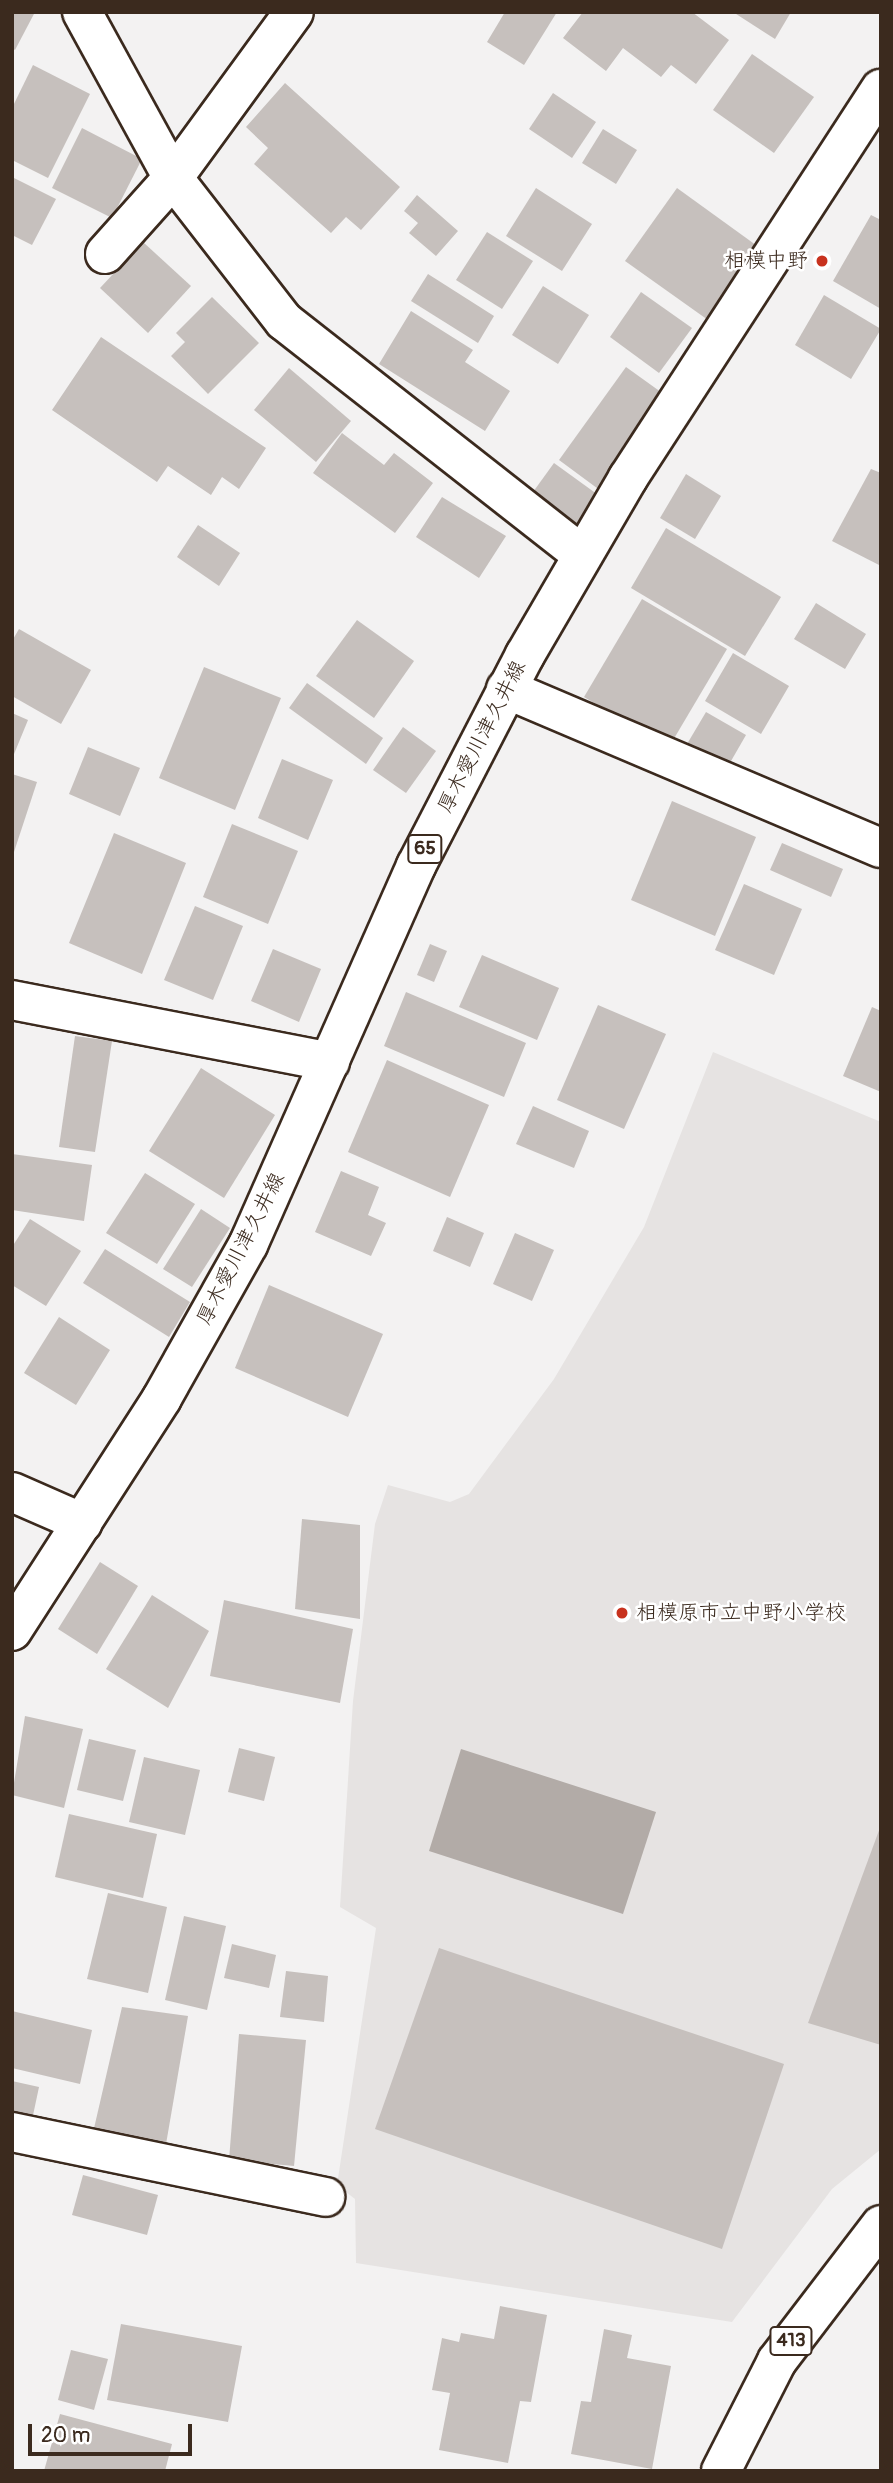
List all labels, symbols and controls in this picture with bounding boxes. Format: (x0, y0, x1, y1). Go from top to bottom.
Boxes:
place label: 相模中野 (724, 248, 808, 274)
marker: 相模中野 (814, 253, 830, 269)
street label: 厚木愛川津久井線 (433, 656, 531, 818)
road number: 65 (406, 834, 444, 864)
street label: 厚木愛川津久井線 (192, 1168, 290, 1330)
place label: 相模原市立中野小学校 (636, 1600, 846, 1626)
marker: 相模原市立中野小学校 (614, 1605, 630, 1621)
road number: 413 (768, 2326, 814, 2356)
scale bar (32, 2410, 196, 2454)
text: 20 m (41, 2422, 90, 2449)

